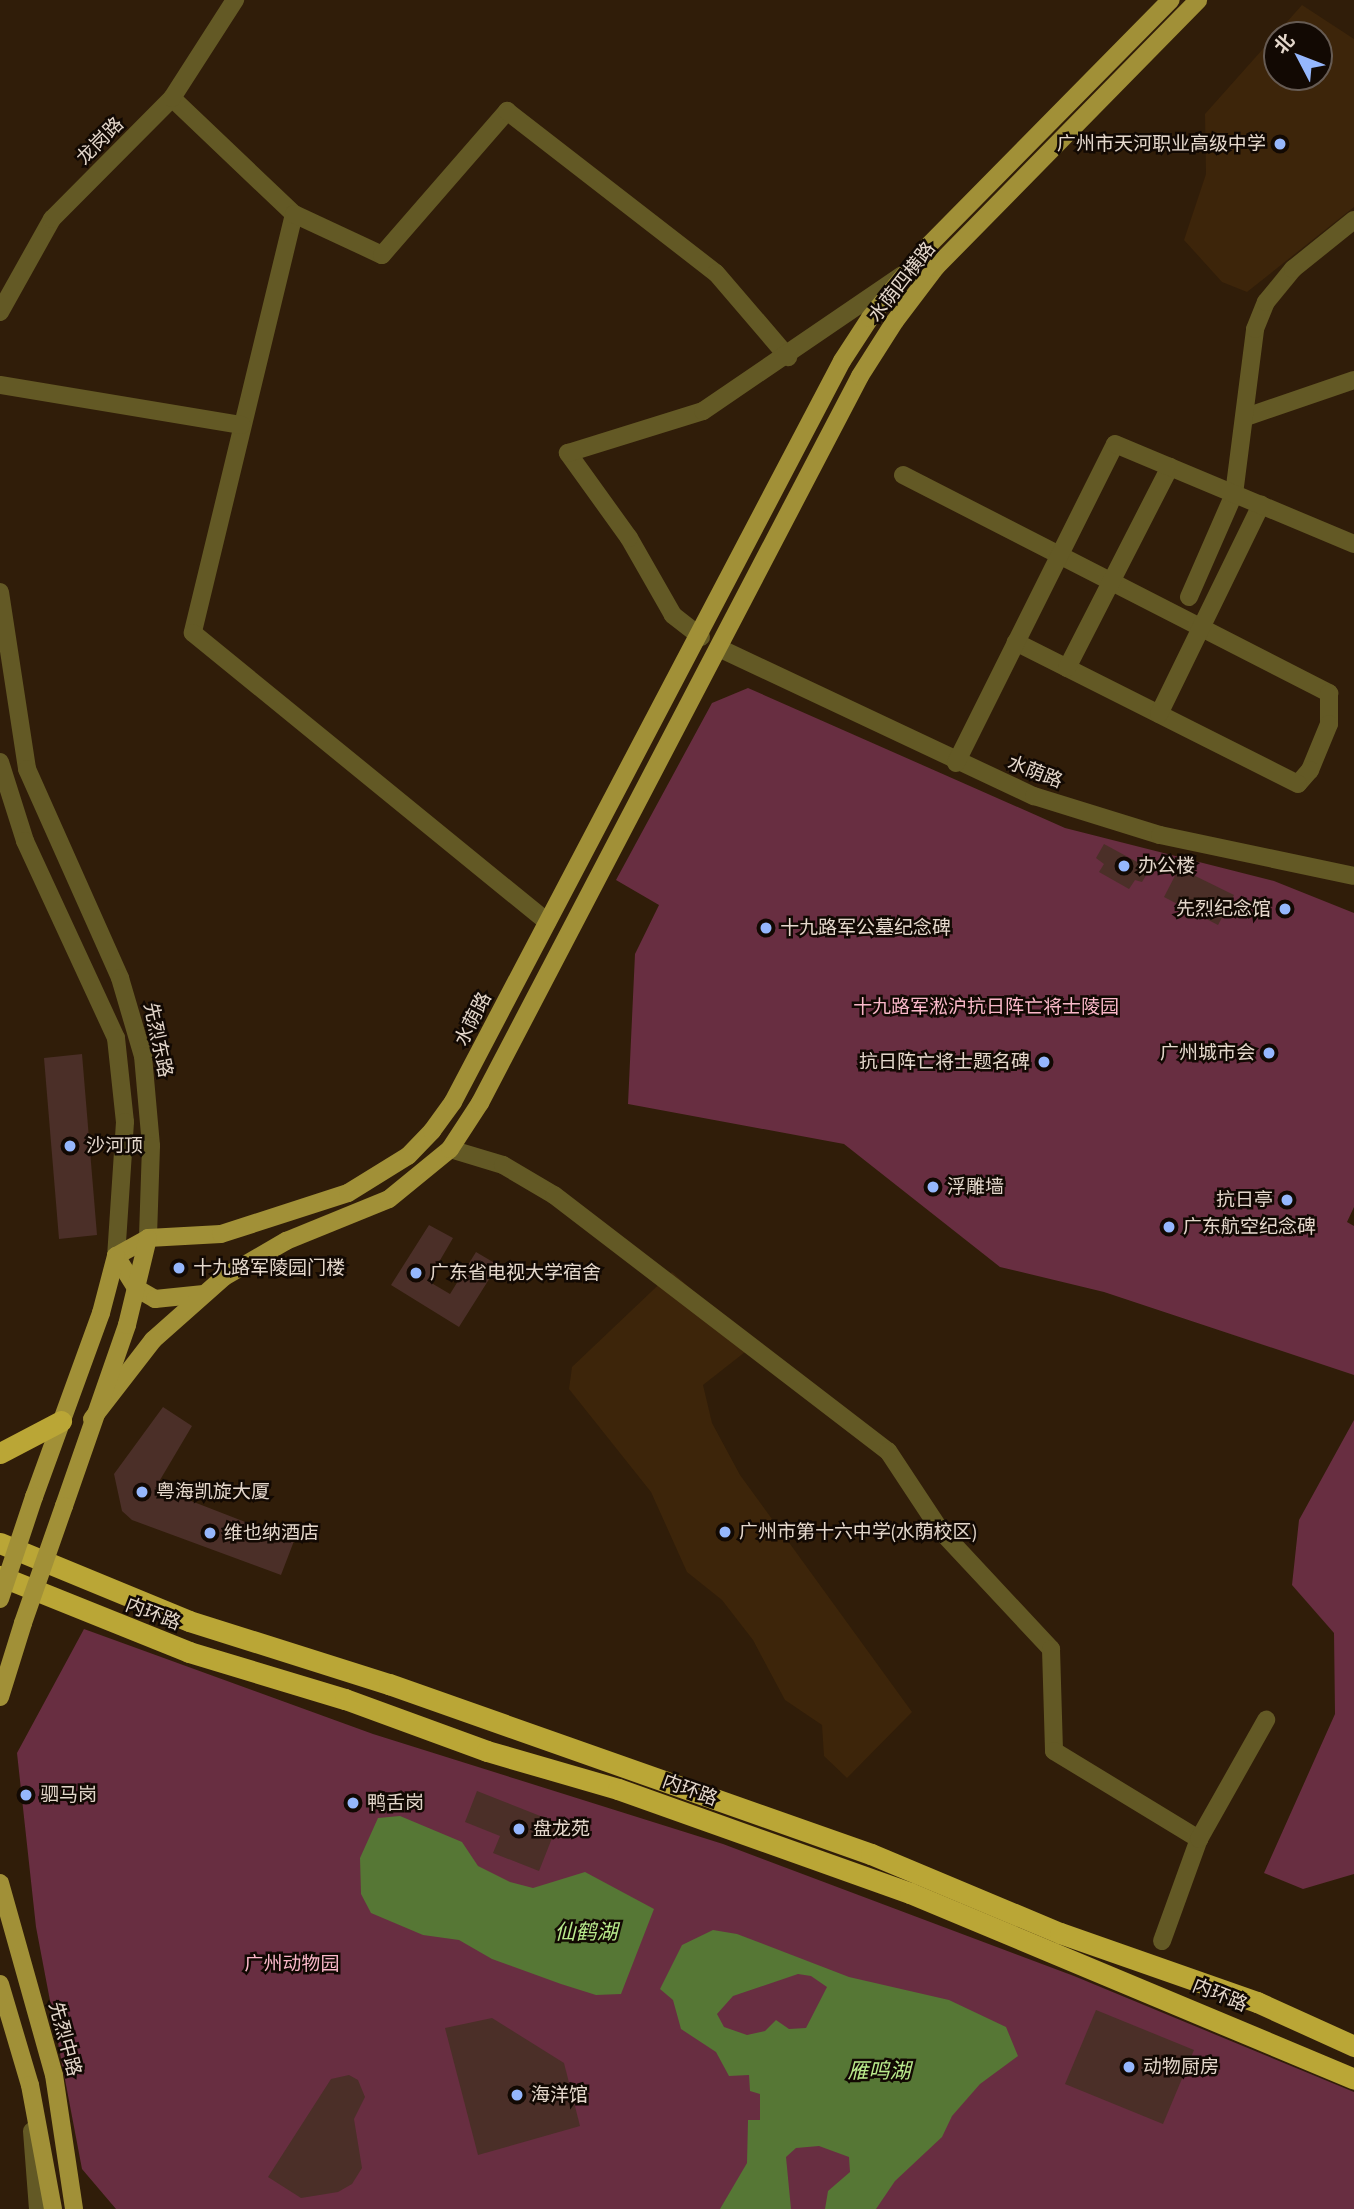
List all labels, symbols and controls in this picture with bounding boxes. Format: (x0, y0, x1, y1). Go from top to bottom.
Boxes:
north arrow (1263, 21, 1333, 91)
text: 北 (1269, 28, 1299, 58)
street label: 龙岗路 (72, 113, 128, 169)
place label: 广州市天河职业高级中学 (1057, 133, 1266, 155)
marker: 广州市天河职业高级中学 (1272, 136, 1288, 152)
street label: 水荫四横路 (864, 238, 940, 326)
street label: 水荫路 (1004, 751, 1066, 793)
place label: 办公楼 (1138, 855, 1195, 877)
marker: 办公楼 (1116, 858, 1132, 874)
place label: 先烈纪念馆 (1176, 898, 1271, 920)
marker: 先烈纪念馆 (1277, 901, 1293, 917)
place label: 十九路军公墓纪念碑 (780, 917, 951, 939)
marker: 十九路军公墓纪念碑 (758, 920, 774, 936)
street label: 水荫路 (450, 988, 496, 1050)
park label: 十九路军淞沪抗日阵亡将士陵园 (853, 996, 1119, 1018)
street label: 先烈东路 (139, 1000, 177, 1080)
place label: 广州城市会 (1160, 1042, 1255, 1064)
marker: 广州城市会 (1261, 1045, 1277, 1061)
place label: 抗日阵亡将士题名碑 (859, 1051, 1030, 1073)
marker: 抗日阵亡将士题名碑 (1036, 1054, 1052, 1070)
place label: 沙河顶 (86, 1135, 143, 1157)
marker: 沙河顶 (60, 1136, 80, 1156)
place label: 浮雕墙 (947, 1176, 1004, 1198)
marker: 浮雕墙 (925, 1179, 941, 1195)
place label: 抗日亭 (1216, 1189, 1273, 1211)
marker: 抗日亭 (1279, 1192, 1295, 1208)
place label: 广东航空纪念碑 (1183, 1216, 1316, 1238)
marker: 广东航空纪念碑 (1161, 1219, 1177, 1235)
place label: 十九路军陵园门楼 (193, 1257, 345, 1279)
marker: 十九路军陵园门楼 (171, 1260, 187, 1276)
place label: 广东省电视大学宿舍 (430, 1262, 601, 1284)
marker: 广东省电视大学宿舍 (408, 1265, 424, 1281)
place label: 粤海凯旋大厦 (156, 1481, 270, 1503)
marker: 粤海凯旋大厦 (134, 1484, 150, 1500)
place label: 广州市第十六中学(水荫校区) (739, 1521, 976, 1543)
place label: 维也纳酒店 (224, 1522, 319, 1544)
marker: 广州市第十六中学(水荫校区) (717, 1524, 733, 1540)
marker: 维也纳酒店 (202, 1525, 218, 1541)
street label: 内环路 (122, 1593, 184, 1635)
street label: 内环路 (659, 1770, 721, 1810)
place label: 驷马岗 (40, 1784, 97, 1806)
marker: 驷马岗 (18, 1787, 34, 1803)
place label: 鸭舌岗 (367, 1792, 424, 1814)
marker: 鸭舌岗 (345, 1795, 361, 1811)
place label: 盘龙苑 (533, 1818, 590, 1840)
marker: 盘龙苑 (511, 1821, 527, 1837)
water label: 仙鹤湖 (555, 1919, 617, 1945)
park label: 广州动物园 (245, 1953, 339, 1975)
street label: 内环路 (1189, 1974, 1251, 2016)
street label: 先烈中路 (44, 1999, 86, 2079)
place label: 动物厨房 (1143, 2056, 1219, 2078)
water label: 雁鸣湖 (848, 2058, 910, 2084)
marker: 动物厨房 (1121, 2059, 1137, 2075)
place label: 海洋馆 (531, 2084, 588, 2106)
marker: 海洋馆 (509, 2087, 525, 2103)

